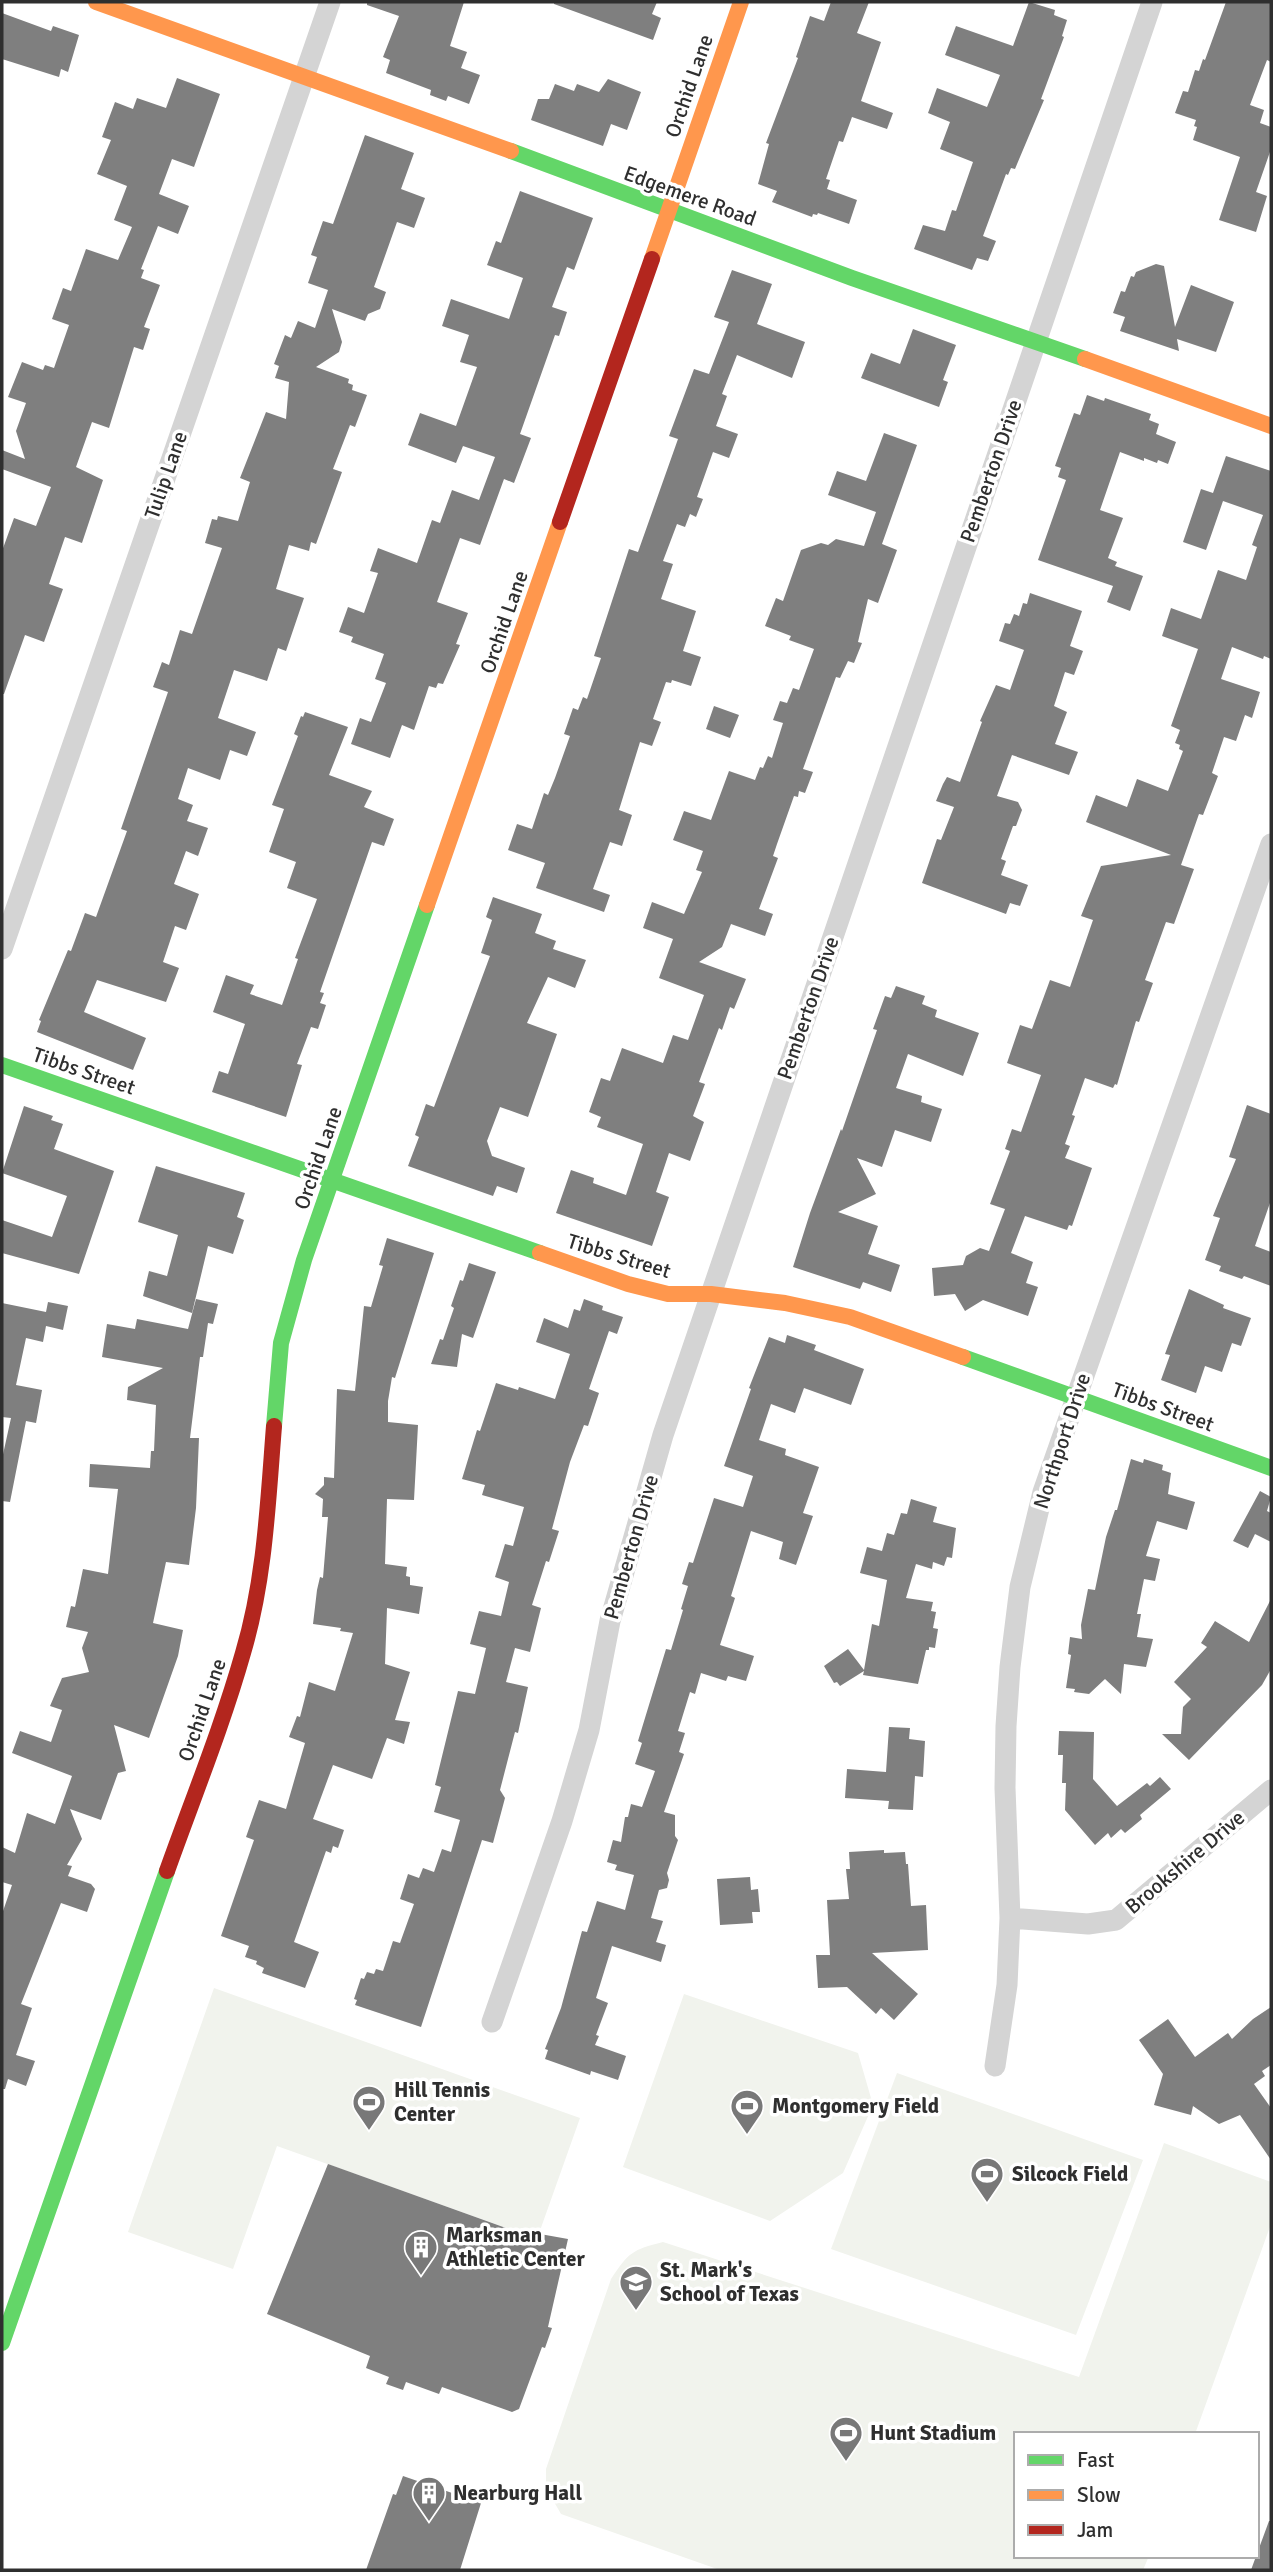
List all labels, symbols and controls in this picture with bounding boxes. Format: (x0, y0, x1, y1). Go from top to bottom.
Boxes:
street label: Orchid Lane (659, 31, 719, 141)
street label: Edgemere Road (620, 160, 760, 232)
street label: Pemberton Drive (954, 396, 1028, 546)
street label: Tulip Lane (139, 428, 193, 522)
street label: Orchid Lane (474, 567, 534, 677)
street label: Pemberton Drive (771, 933, 845, 1083)
street label: Tibbs Street (29, 1041, 139, 1101)
street label: Orchid Lane (288, 1103, 348, 1213)
street label: Tibbs Street (564, 1228, 674, 1284)
street label: Northport Drive (1028, 1370, 1096, 1512)
street label: Tibbs Street (1108, 1377, 1218, 1437)
street label: Pemberton Drive (598, 1472, 664, 1622)
street label: Orchid Lane (172, 1655, 232, 1765)
street label: Brookshire Drive (1120, 1805, 1250, 1919)
place label: Hill Tennis Center (394, 2077, 490, 2127)
sports icon: Hill Tennis Center (350, 2083, 388, 2132)
sports icon: Montgomery Field (728, 2087, 766, 2136)
place label: Montgomery Field (772, 2093, 939, 2119)
sports icon: Silcock Field (968, 2155, 1006, 2204)
place label: Silcock Field (1012, 2161, 1128, 2187)
place label: Marksman Athletic Center (446, 2222, 585, 2272)
building icon: Marksman Athletic Center (402, 2228, 440, 2277)
place label: St. Mark's School of Texas (660, 2257, 799, 2307)
school or university icon: St. Mark's School of Texas (617, 2263, 655, 2312)
sports icon: Hunt Stadium (827, 2414, 865, 2463)
place label: Hunt Stadium (870, 2420, 996, 2446)
legend (1014, 2432, 1259, 2558)
text: Fast (1077, 2447, 1114, 2473)
building icon: Nearburg Hall (410, 2474, 448, 2523)
place label: Nearburg Hall (453, 2480, 582, 2506)
text: Slow (1077, 2482, 1121, 2508)
text: Jam (1077, 2517, 1113, 2543)

